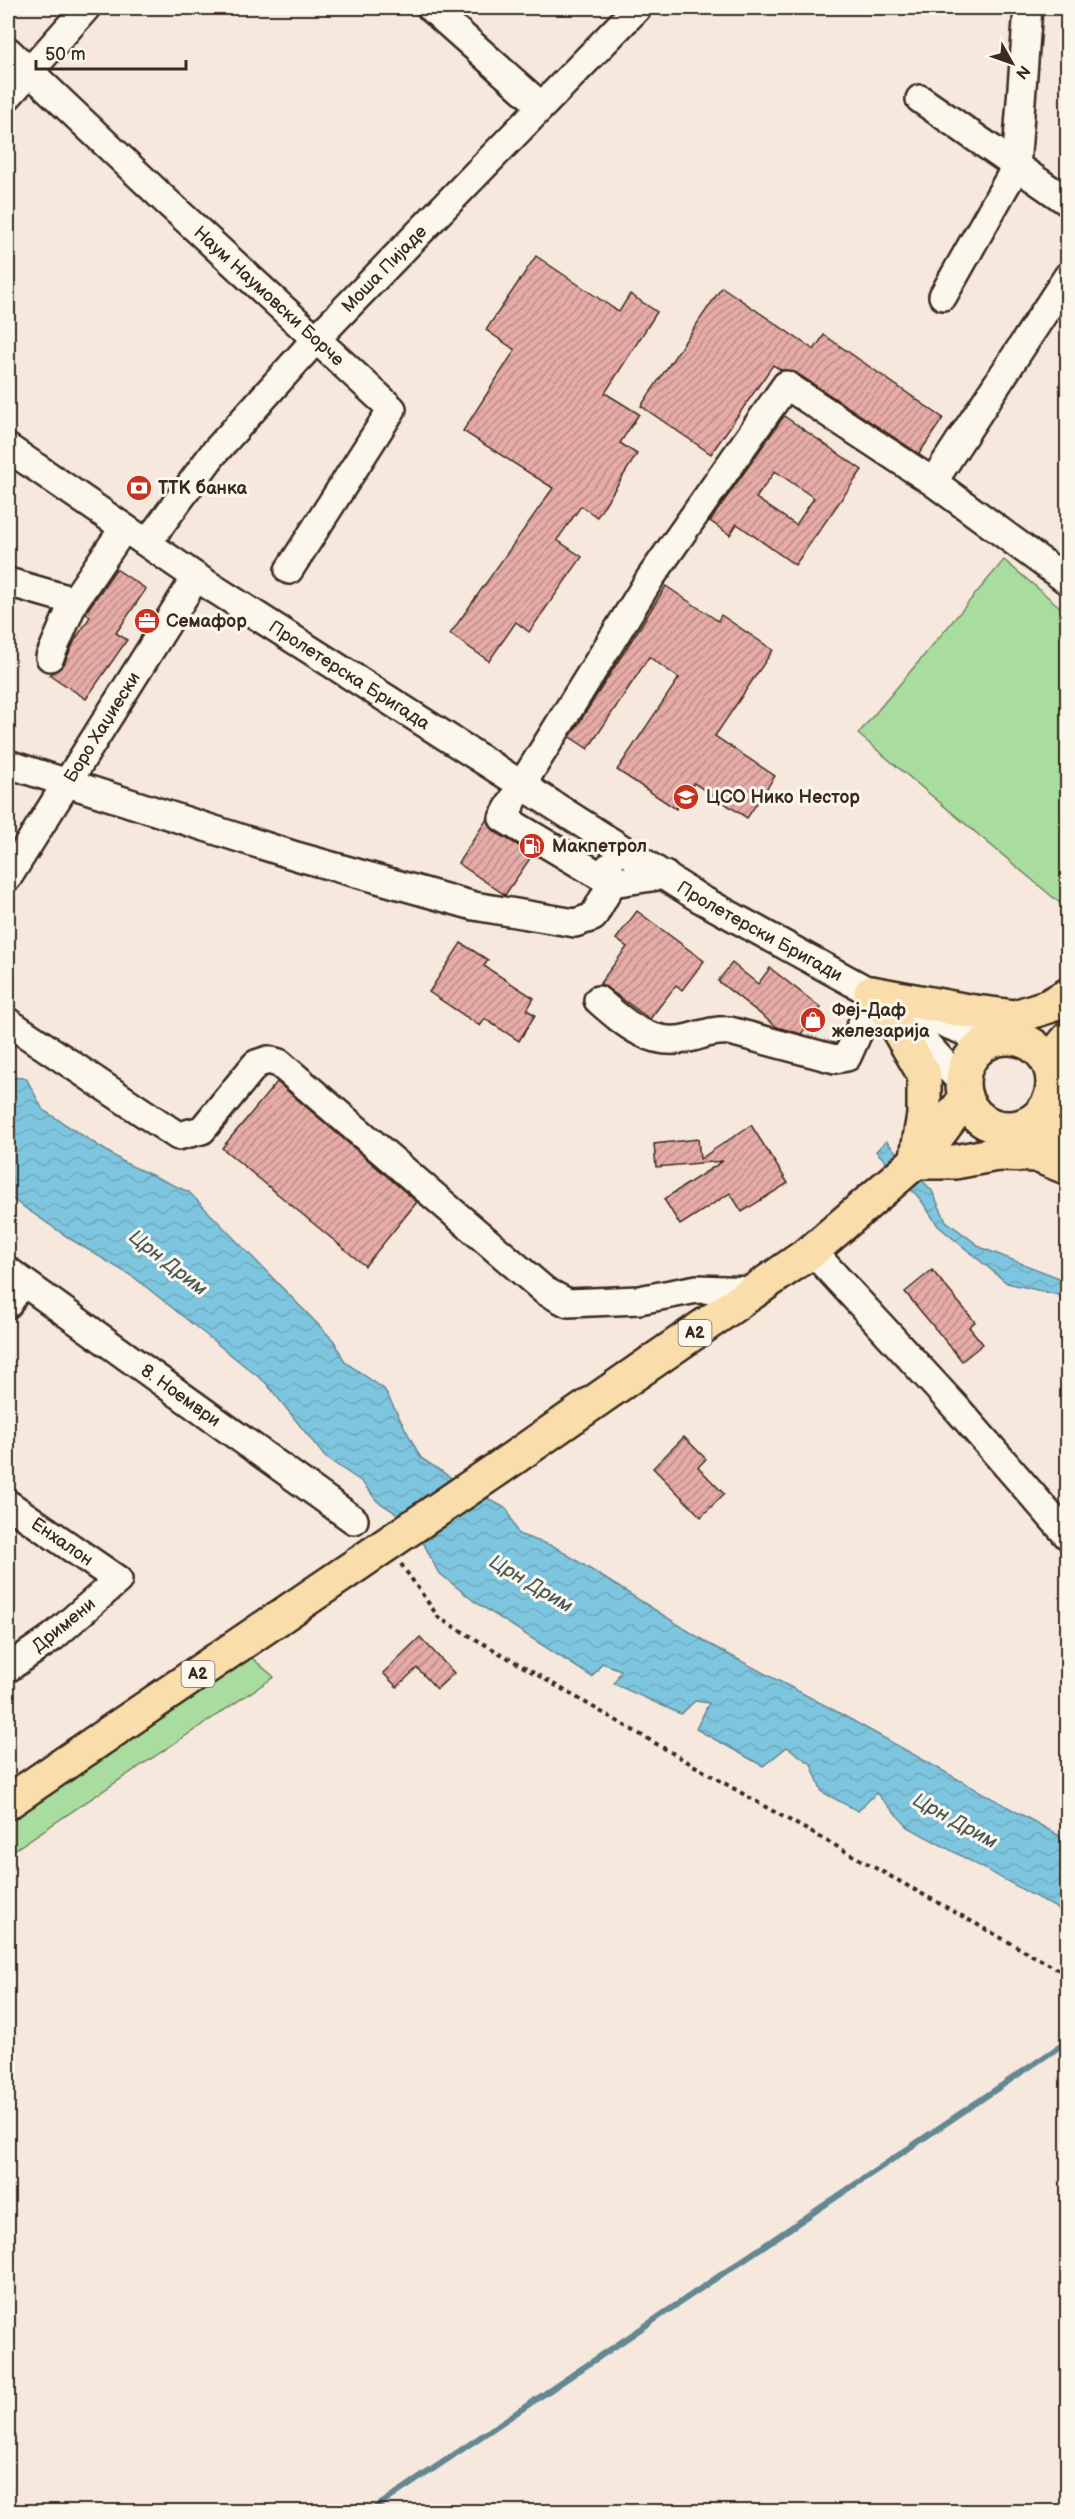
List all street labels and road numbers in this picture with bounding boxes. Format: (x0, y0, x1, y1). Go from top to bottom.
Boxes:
street label: Моша Пијаде (337, 221, 431, 317)
street label: Наум Наумовски Борче (190, 222, 349, 370)
street label: Пролетерска Бригада (265, 616, 434, 734)
street label: Боро Хаџиески (60, 668, 144, 786)
street label: Пролетерски Бригади (673, 876, 846, 985)
road number: A2 (678, 1320, 712, 1346)
street label: 8. Ноември (137, 1360, 225, 1431)
street label: Енхалон (27, 1513, 97, 1570)
street label: Дримени (28, 1593, 100, 1657)
road number: A2 (182, 1661, 214, 1687)

